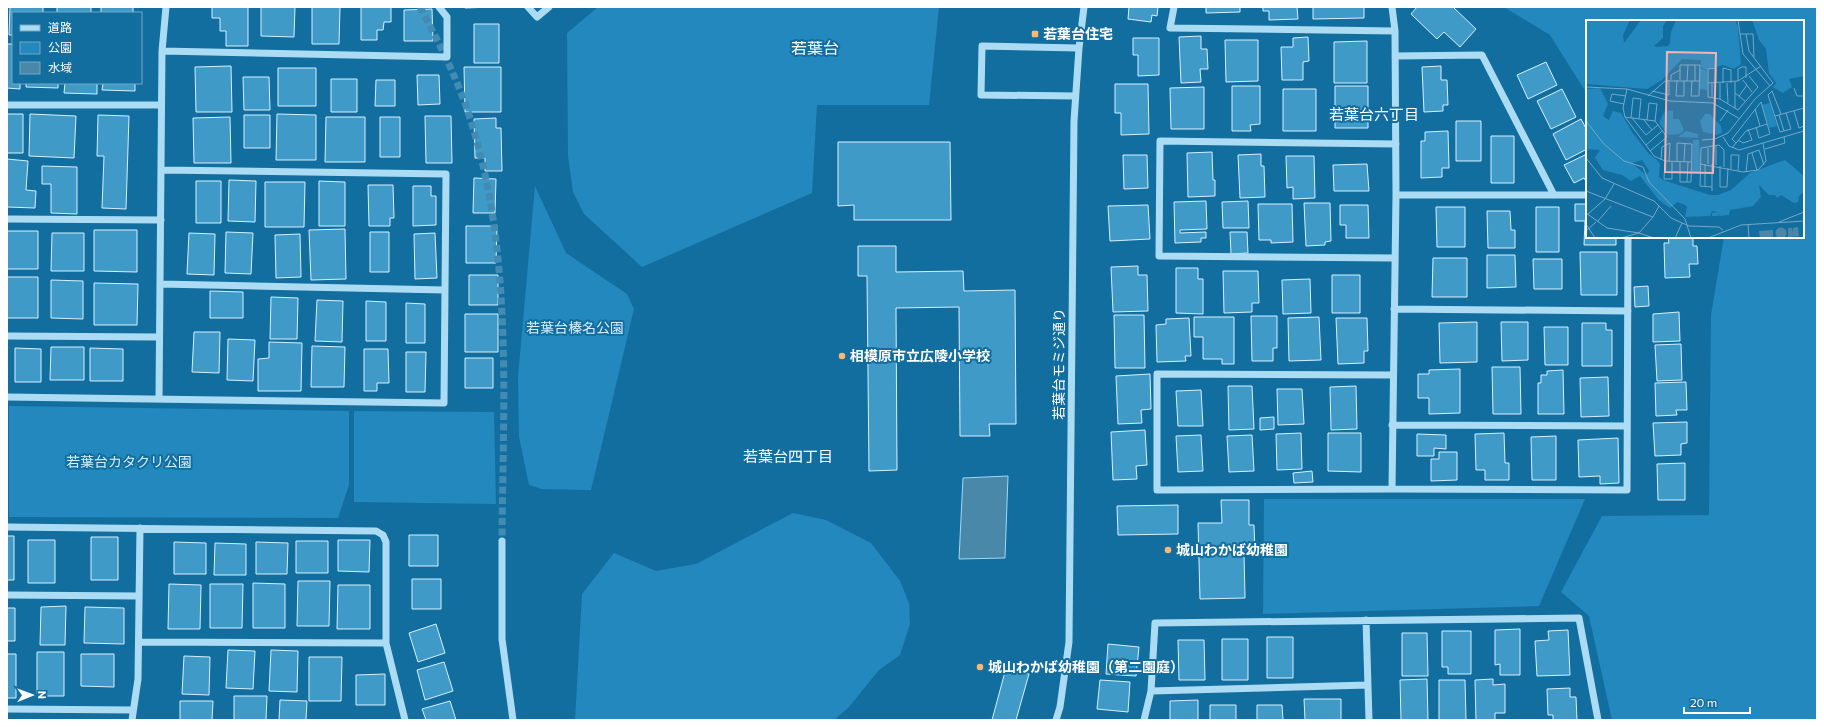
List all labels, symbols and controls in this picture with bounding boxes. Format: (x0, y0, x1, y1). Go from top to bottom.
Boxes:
legend (12, 12, 142, 84)
text: 道路 (48, 20, 72, 34)
inset map (1586, 20, 1804, 238)
place label: 若葉台住宅 (1043, 25, 1113, 42)
marker: 若葉台住宅 (1030, 29, 1040, 39)
district label: 若葉台 (791, 38, 839, 57)
text: 公園 (48, 40, 72, 54)
text: 水域 (48, 60, 72, 74)
district label: 若葉台六丁目 (1329, 105, 1419, 123)
street label: 若葉台モミジ通り (1050, 308, 1067, 420)
park label: 若葉台榛名公園 (526, 319, 624, 336)
place label: 相模原市立広陵小学校 (850, 347, 990, 364)
marker: 相模原市立広陵小学校 (837, 351, 847, 361)
district label: 若葉台四丁目 (743, 447, 833, 465)
park label: 若葉台カタクリ公園 (66, 453, 192, 470)
place label: 城山わかば幼稚園 (1176, 541, 1288, 558)
marker: 城山わかば幼稚園 (1163, 545, 1173, 555)
place label: 城山わかば幼稚園（第二園庭） (988, 658, 1184, 675)
marker: 城山わかば幼稚園（第二園庭） (975, 662, 985, 672)
north arrow (12, 675, 52, 715)
scale bar (1684, 689, 1750, 715)
text: N (36, 691, 49, 699)
text: 20 m (1690, 695, 1717, 709)

